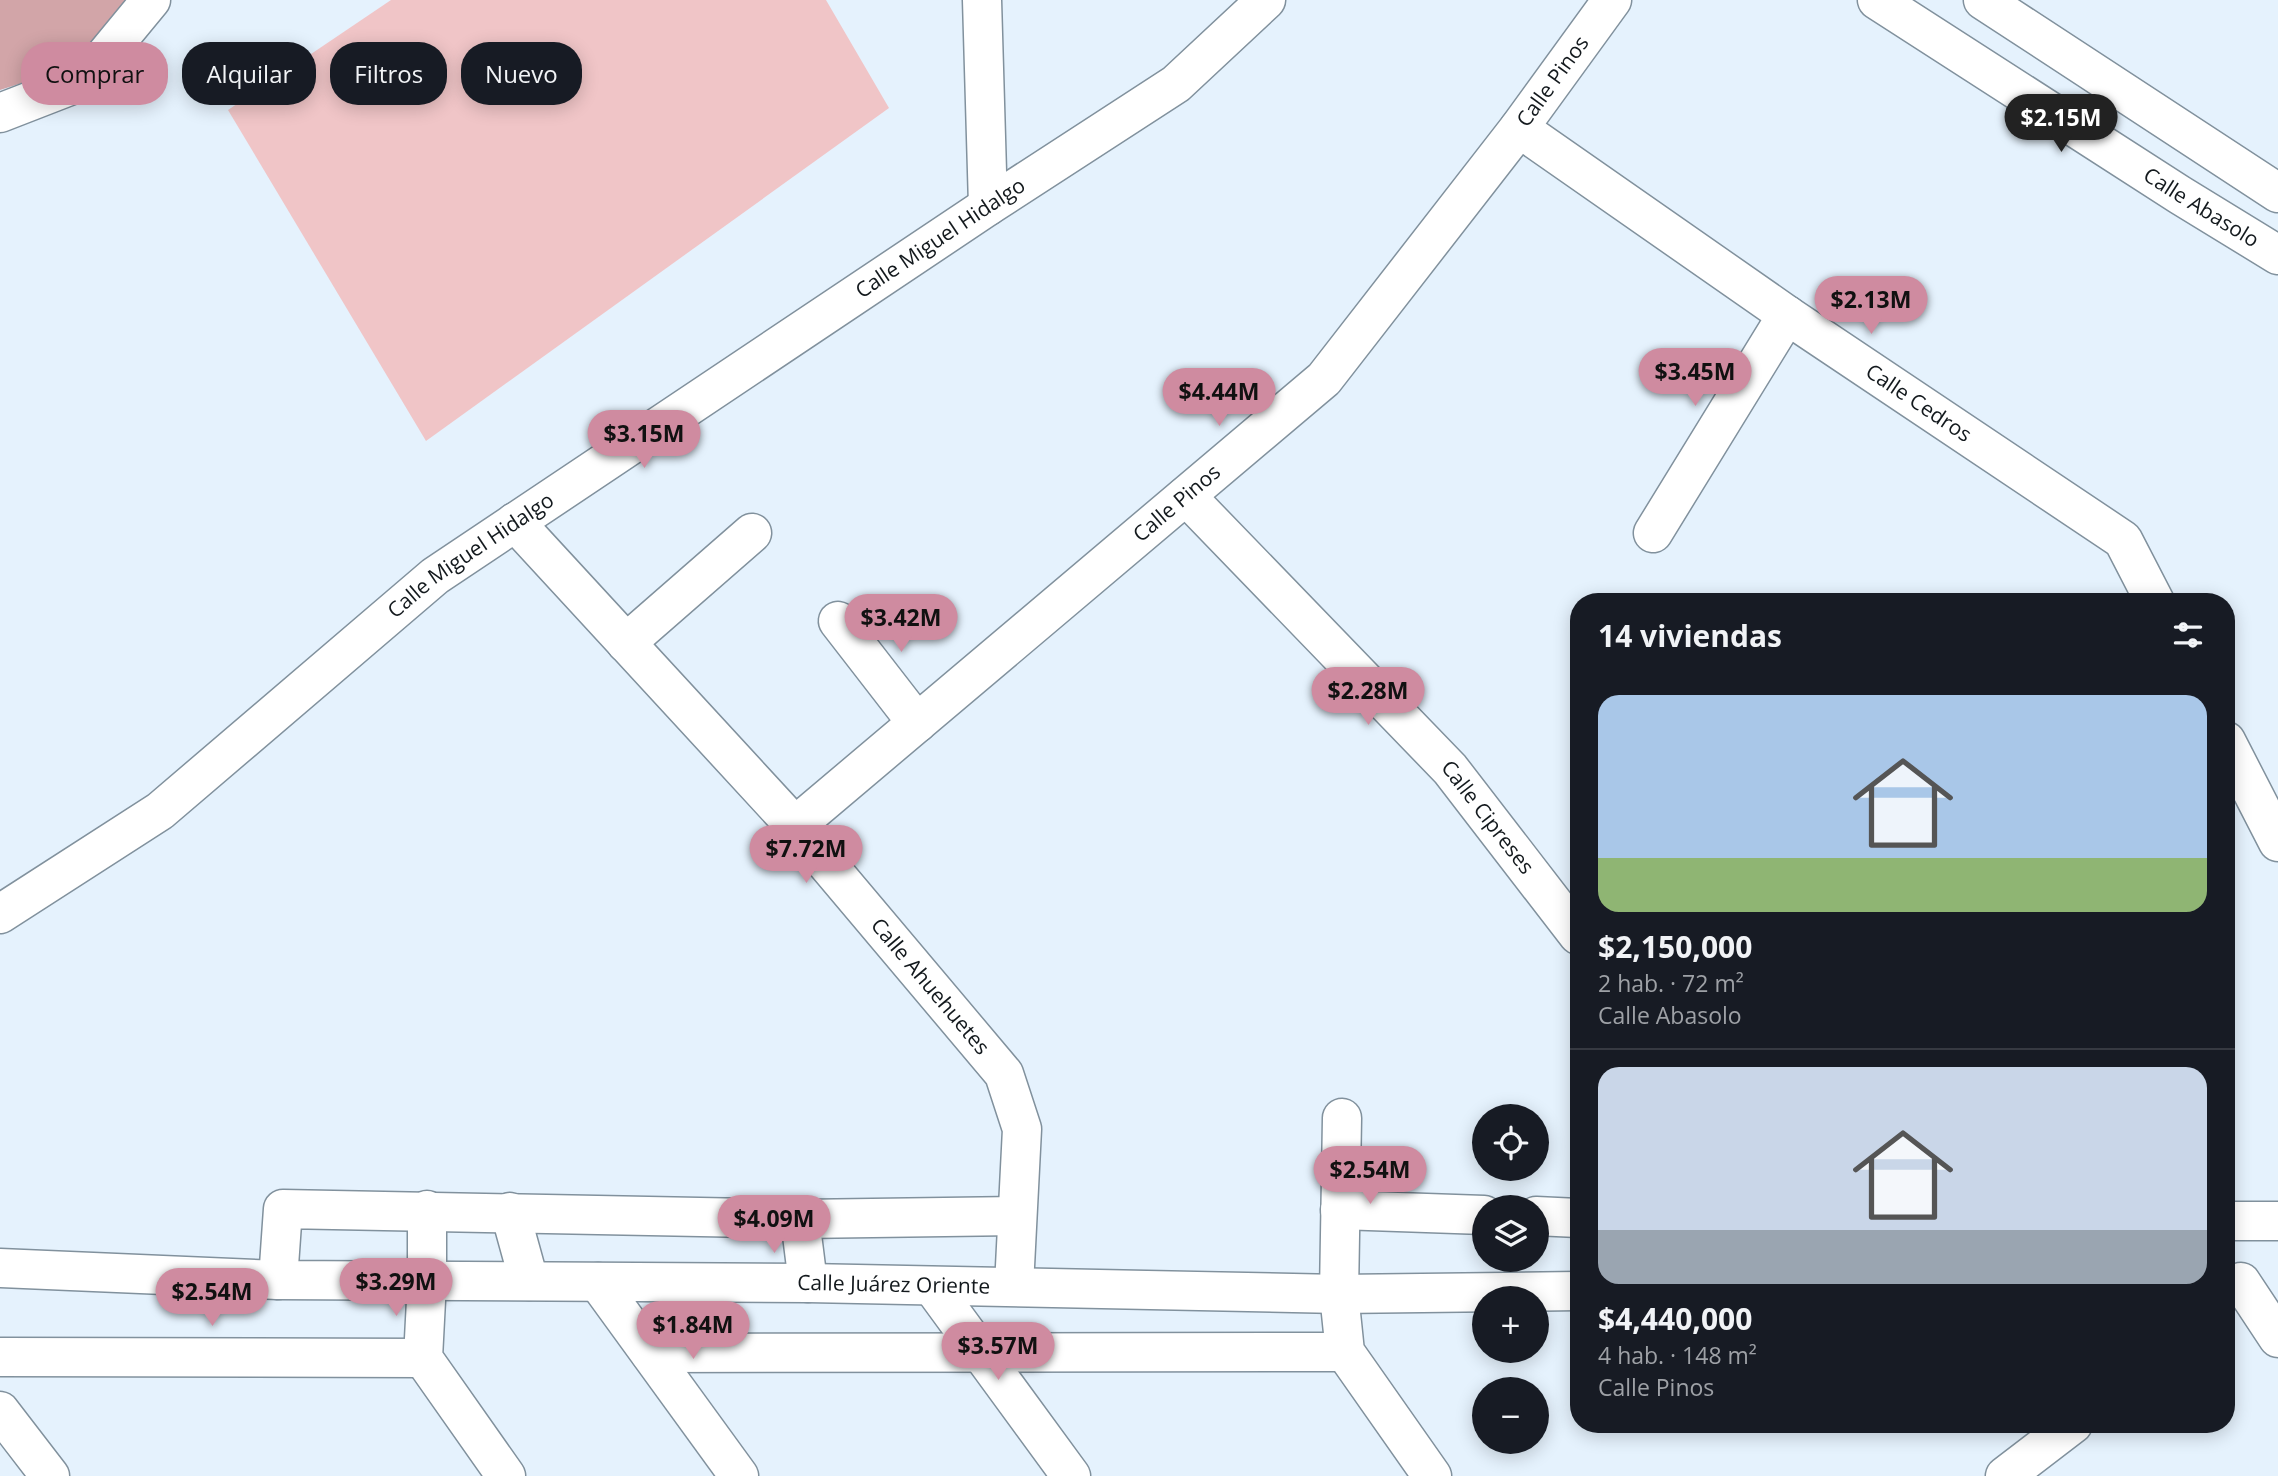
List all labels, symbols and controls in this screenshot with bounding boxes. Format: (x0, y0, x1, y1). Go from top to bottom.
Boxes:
street label: Calle Pinos (1509, 30, 1595, 132)
chip: Comprar (21, 42, 168, 105)
chip: Alquilar (182, 42, 316, 105)
chip: Filtros (330, 42, 447, 105)
chip: Nuevo (461, 42, 582, 105)
pin: $2.15M (2004, 94, 2118, 154)
text: $2.15M (2021, 101, 2101, 133)
street label: Calle Abasolo (2139, 160, 2265, 253)
street label: Calle Miguel Hidalgo (849, 171, 1030, 304)
pin: $2.13M (1814, 276, 1928, 336)
text: $2.13M (1831, 283, 1911, 315)
pin: $3.45M (1638, 348, 1752, 408)
text: $3.45M (1655, 355, 1735, 387)
street label: Calle Cedros (1861, 357, 1977, 448)
pin: $4.44M (1162, 368, 1276, 428)
text: $4.44M (1179, 375, 1259, 407)
pin: $3.15M (587, 410, 701, 470)
text: $3.15M (604, 417, 684, 449)
street label: Calle Pinos (1127, 458, 1226, 548)
street label: Calle Miguel Hidalgo (381, 486, 559, 624)
pin: $3.42M (844, 594, 958, 654)
text: $3.42M (861, 601, 941, 633)
text: 14 viviendas (1598, 615, 1782, 656)
icon: filters (2169, 616, 2207, 654)
pin: $2.28M (1311, 668, 1425, 727)
text: $2.28M (1328, 674, 1408, 706)
icon: home (1840, 740, 1966, 866)
street label: Calle Cipreses (1436, 754, 1541, 879)
pin: $7.72M (749, 826, 863, 885)
text: $7.72M (766, 832, 846, 864)
street label: Calle Ahuehuetes (865, 911, 997, 1060)
text: $2,150,000 (1598, 926, 1752, 967)
text: 2 hab. · 72 m² (1598, 967, 1744, 999)
text: Calle Abasolo (1598, 999, 1742, 1031)
map controls (1472, 1104, 1549, 1454)
button: locate (1472, 1104, 1549, 1181)
icon: home (1840, 1112, 1966, 1238)
pin: $2.54M (1313, 1146, 1427, 1206)
text: $2.54M (1330, 1153, 1410, 1185)
button: layers (1472, 1195, 1549, 1272)
pin: $4.09M (717, 1196, 831, 1255)
text: $4.09M (734, 1202, 814, 1234)
pin: $3.29M (339, 1258, 453, 1318)
text: $3.29M (356, 1265, 436, 1297)
pin: $2.54M (155, 1268, 269, 1328)
street label: Calle Juárez Oriente (797, 1268, 990, 1300)
text: $2.54M (172, 1275, 252, 1307)
button: + (1472, 1286, 1549, 1363)
text: $4,440,000 (1598, 1298, 1752, 1339)
pin: $1.84M (636, 1302, 750, 1361)
text: $1.84M (653, 1308, 733, 1340)
pin: $3.57M (941, 1322, 1055, 1382)
text: $3.57M (958, 1329, 1038, 1361)
text: 4 hab. · 148 m² (1598, 1339, 1757, 1371)
text: Calle Pinos (1598, 1371, 1714, 1403)
button: − (1472, 1377, 1549, 1454)

